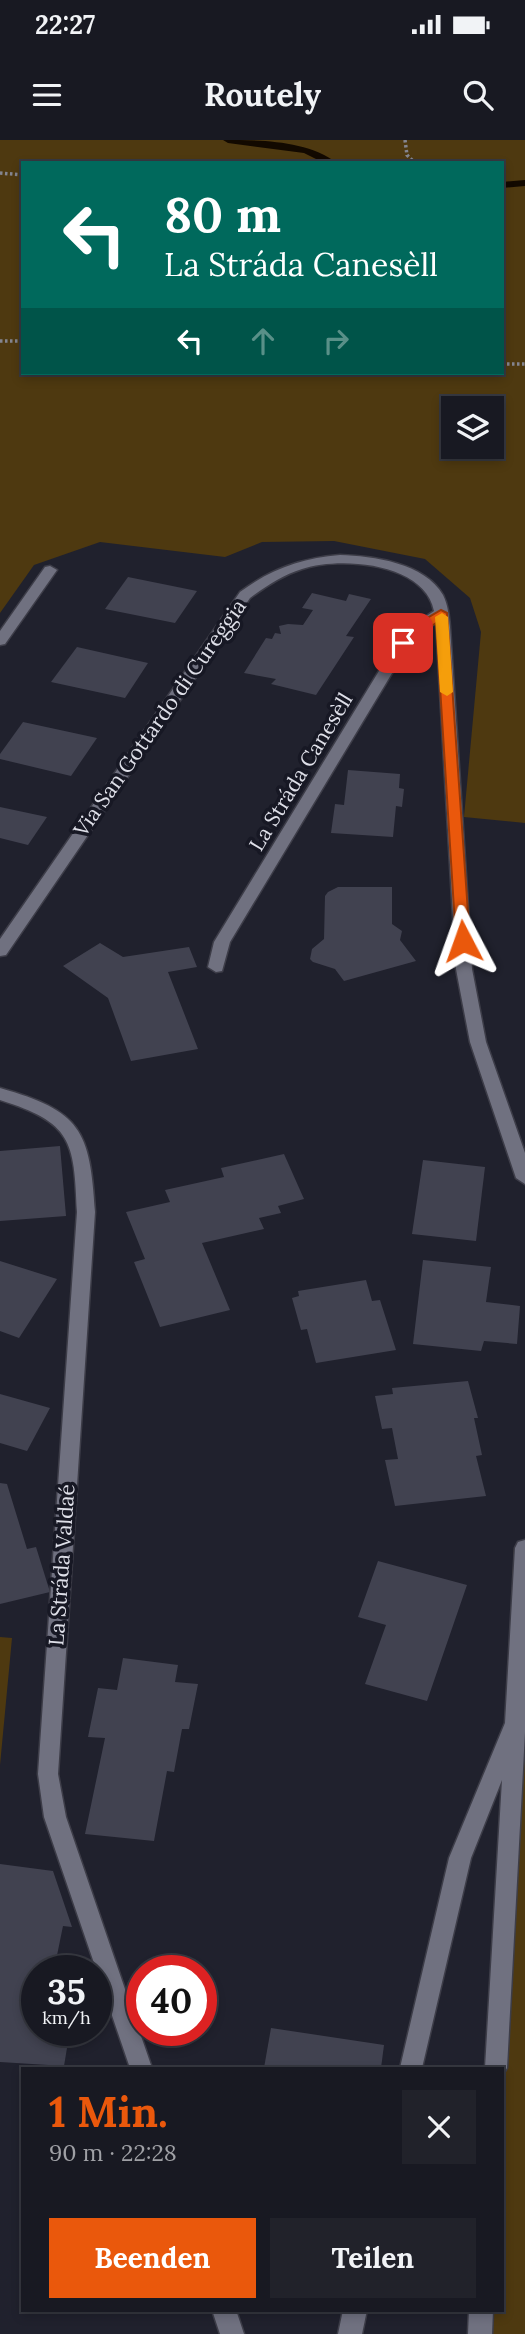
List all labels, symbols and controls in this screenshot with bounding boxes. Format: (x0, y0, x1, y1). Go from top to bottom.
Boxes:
text: 22:27 (35, 8, 95, 41)
text: Routely (204, 74, 321, 115)
icon: menu (28, 76, 66, 114)
icon: search (459, 76, 497, 114)
text: 80 m (164, 183, 281, 245)
icon: left (49, 189, 140, 280)
text: La Stráda Canesèll (164, 244, 438, 285)
icon: left (171, 322, 209, 360)
icon: ahead (244, 322, 282, 360)
icon: right (317, 322, 355, 360)
map controls (441, 396, 504, 459)
button: layers (441, 396, 504, 459)
street label: Via San Gottardo di Cureggia (67, 594, 252, 842)
pin (373, 613, 433, 673)
icon: arrive (384, 624, 422, 662)
street label: La Stráda Canesèll (243, 688, 358, 856)
position arrow (426, 904, 500, 978)
street label: La Stráda Valdaé (42, 1483, 81, 1647)
speed limit sign: 40 (126, 1955, 217, 2046)
text: 35 (47, 1969, 86, 2014)
text: km/h (42, 2006, 91, 2029)
text: 1 Min. (49, 2085, 168, 2139)
button: close (402, 2090, 476, 2164)
text: 90 m · 22:28 (49, 2138, 177, 2167)
button: Beenden (49, 2218, 256, 2298)
button: Teilen (270, 2218, 476, 2298)

